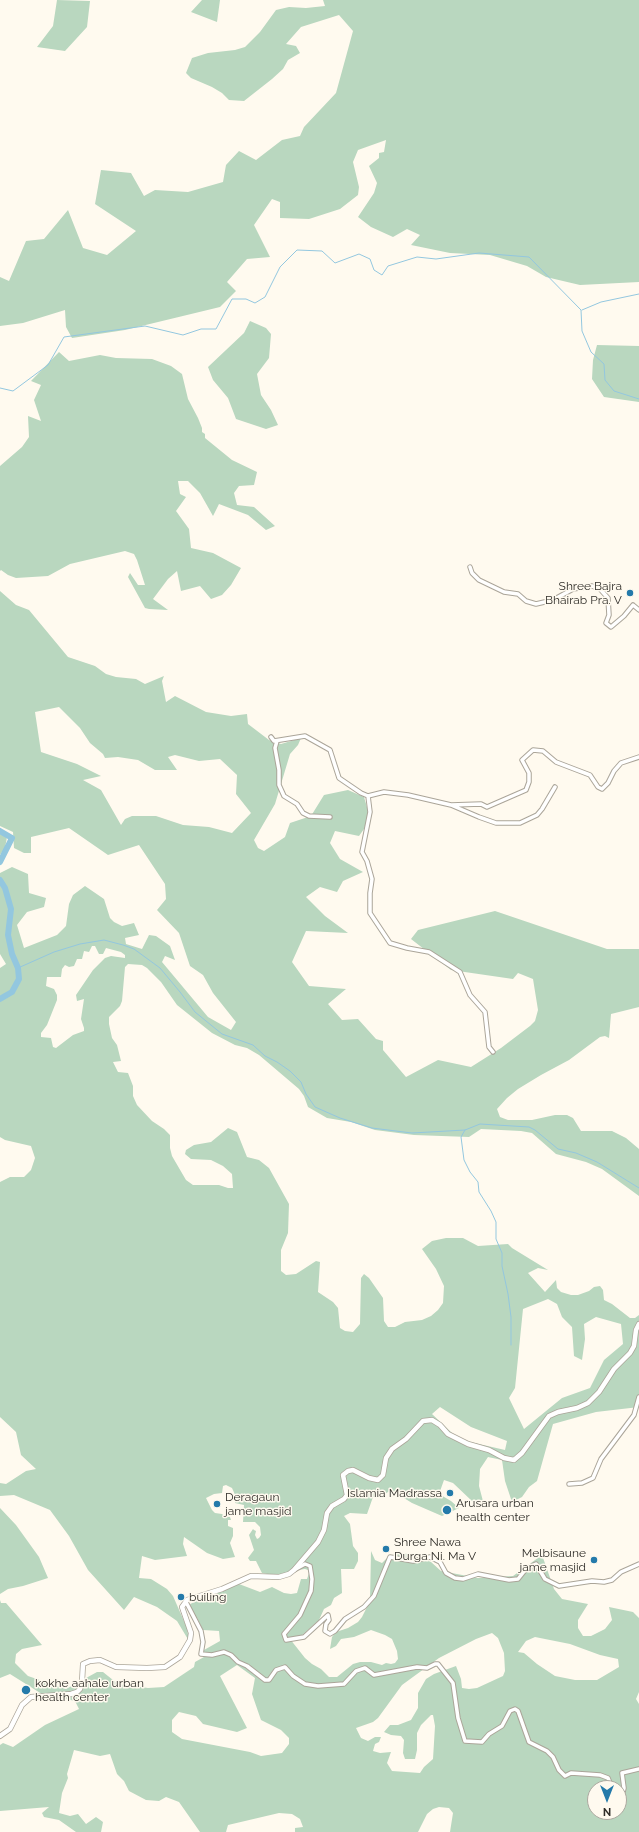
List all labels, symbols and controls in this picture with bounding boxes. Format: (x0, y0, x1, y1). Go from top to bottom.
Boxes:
place label: Shree Bajra Bhairab Pra. V (545, 579, 622, 607)
marker: Shree Bajra Bhairab Pra. V (625, 588, 635, 598)
place label: Islamia Madrassa (347, 1486, 442, 1500)
marker: Islamia Madrassa (445, 1488, 455, 1498)
place label: Deragaun jame masjid (225, 1490, 292, 1518)
place label: Arusara urban health center (456, 1496, 534, 1524)
marker: Deragaun jame masjid (212, 1499, 222, 1509)
marker: Arusara urban health center (441, 1504, 453, 1516)
place label: Shree Nawa Durga Ni. Ma V (394, 1535, 476, 1563)
marker: Shree Nawa Durga Ni. Ma V (381, 1544, 391, 1554)
place label: Melbisaune jame masjid (519, 1546, 586, 1574)
marker: Melbisaune jame masjid (589, 1555, 599, 1565)
place label: builing (189, 1590, 226, 1604)
marker: builing (176, 1592, 186, 1602)
place label: kokhe aahale urban health center (35, 1676, 144, 1704)
marker: kokhe aahale urban health center (20, 1684, 32, 1696)
north arrow (587, 1780, 627, 1820)
text: N (603, 1805, 611, 1818)

